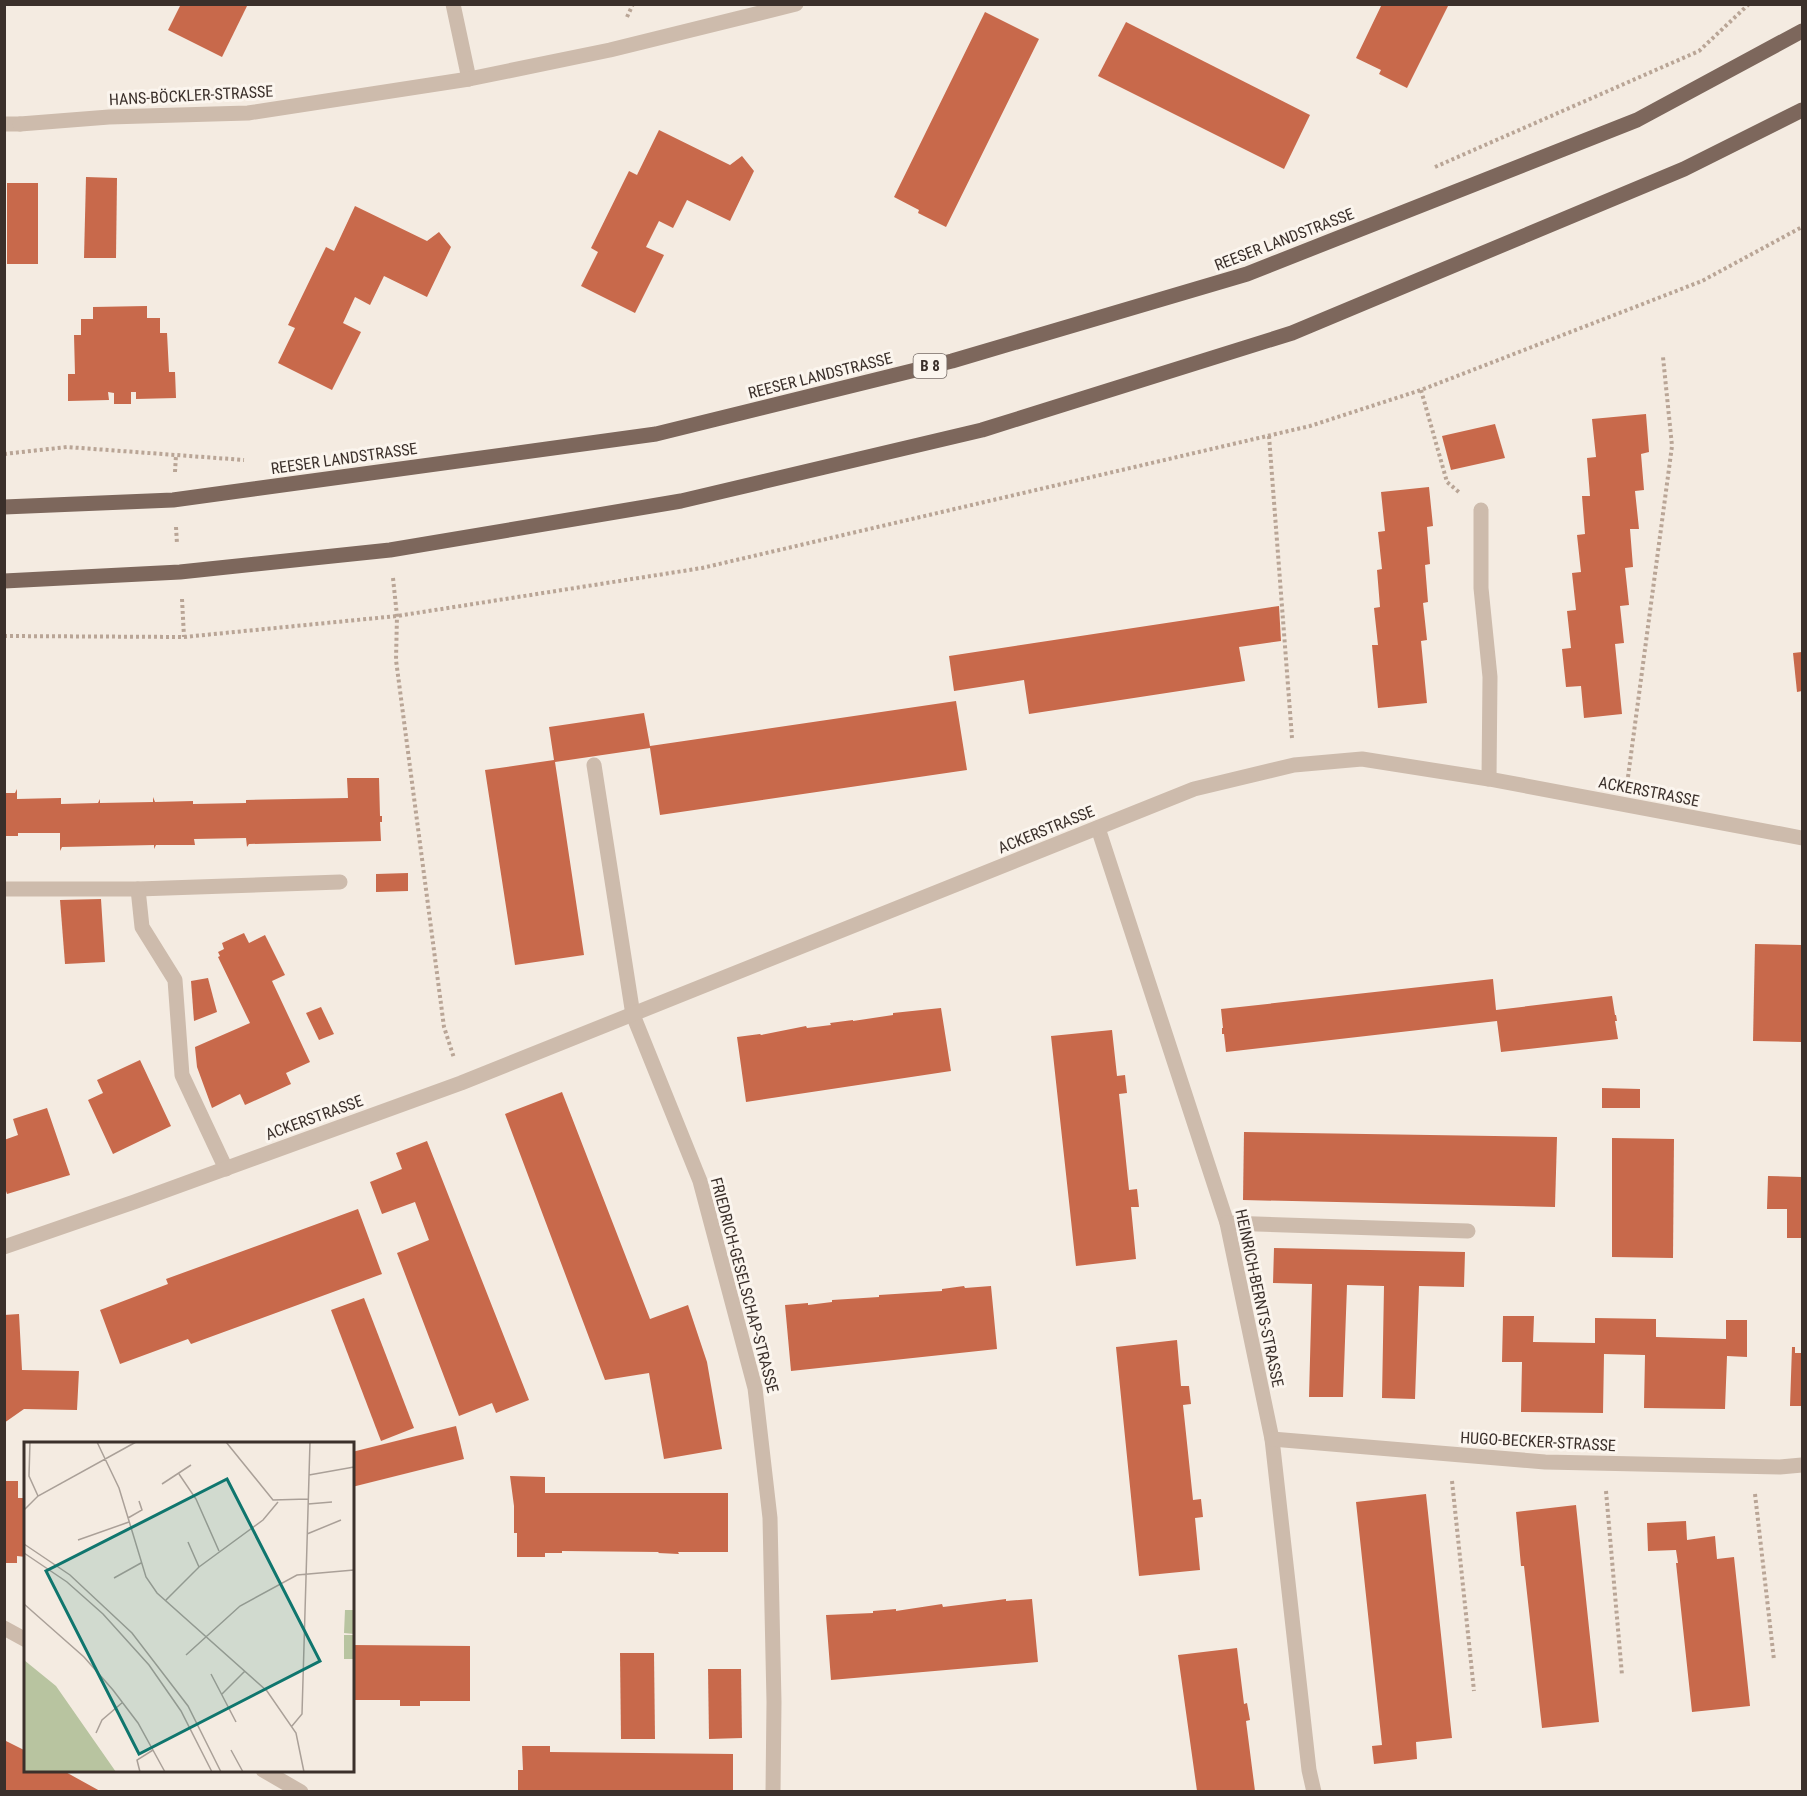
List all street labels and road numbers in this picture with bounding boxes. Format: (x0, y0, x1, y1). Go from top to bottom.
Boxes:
street label: HANS-BÖCKLER-STRASSE (108, 82, 274, 109)
street label: REESER LANDSTRASSE (1212, 204, 1357, 275)
street label: REESER LANDSTRASSE (746, 348, 894, 403)
road number: B 8 (914, 354, 946, 378)
street label: REESER LANDSTRASSE (270, 439, 419, 478)
street label: ACKERSTRASSE (1597, 772, 1701, 811)
street label: ACKERSTRASSE (995, 801, 1097, 857)
street label: ACKERSTRASSE (263, 1091, 366, 1144)
street label: FRIEDRICH-GESELSCHAP-STRASSE (707, 1175, 782, 1395)
street label: HEINRICH-BERNTS-STRASSE (1231, 1207, 1288, 1389)
street label: HUGO-BECKER-STRASSE (1460, 1428, 1616, 1455)

